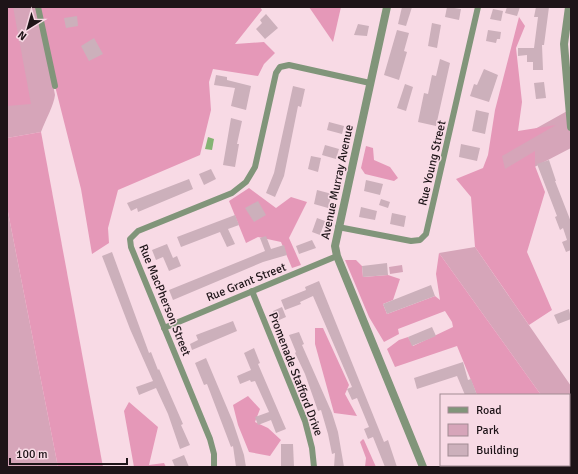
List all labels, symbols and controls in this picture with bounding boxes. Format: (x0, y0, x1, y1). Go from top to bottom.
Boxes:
north arrow (8, 8, 48, 48)
text: N (15, 28, 29, 43)
street label: Rue Young Street (415, 119, 450, 207)
street label: Avenue Murray Avenue (318, 123, 357, 241)
street label: Rue MacPherson Street (135, 242, 194, 358)
street label: Rue Grant Street (204, 260, 288, 305)
street label: Promenade Stafford Drive (265, 310, 326, 438)
legend (440, 394, 570, 466)
text: Road (476, 403, 502, 418)
text: Park (476, 423, 499, 438)
scale bar (10, 440, 127, 466)
text: Building (476, 443, 519, 458)
text: 100 m (16, 447, 48, 462)

